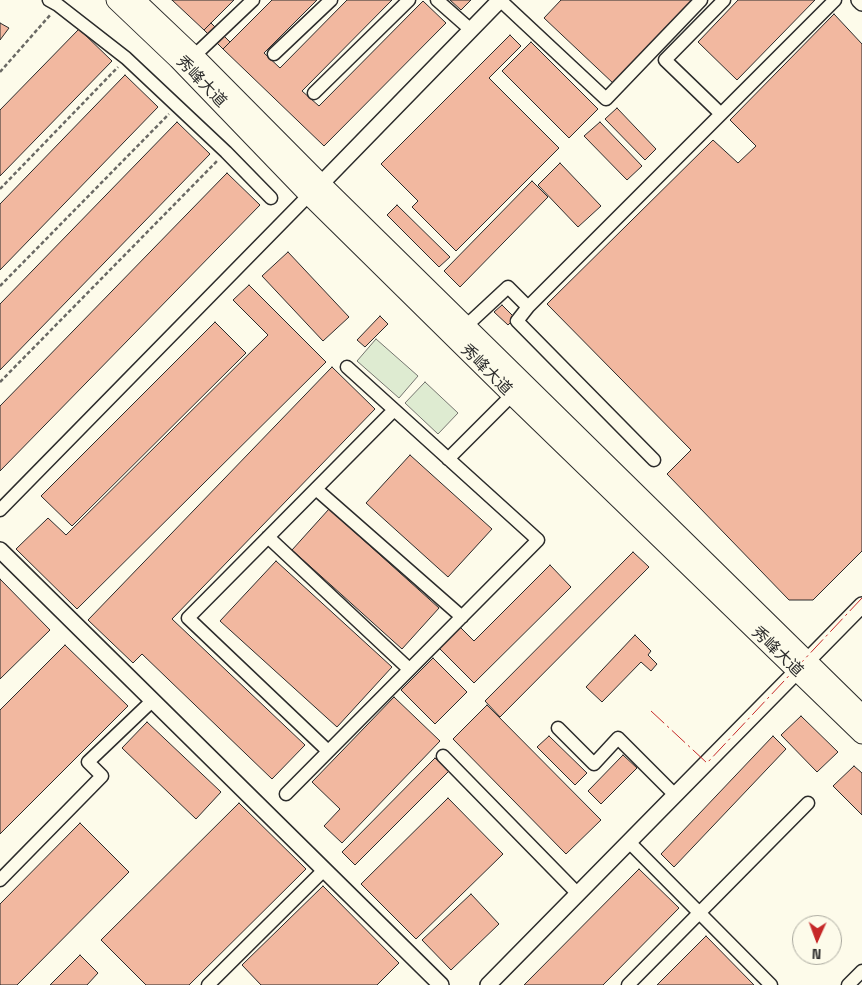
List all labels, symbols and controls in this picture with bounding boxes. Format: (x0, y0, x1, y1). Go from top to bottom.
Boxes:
street label: 秀峰大道 (172, 52, 230, 112)
street label: 秀峰大道 (457, 341, 515, 399)
street label: 秀峰大道 (747, 623, 807, 681)
north arrow (792, 915, 842, 965)
text: N (812, 945, 822, 963)

